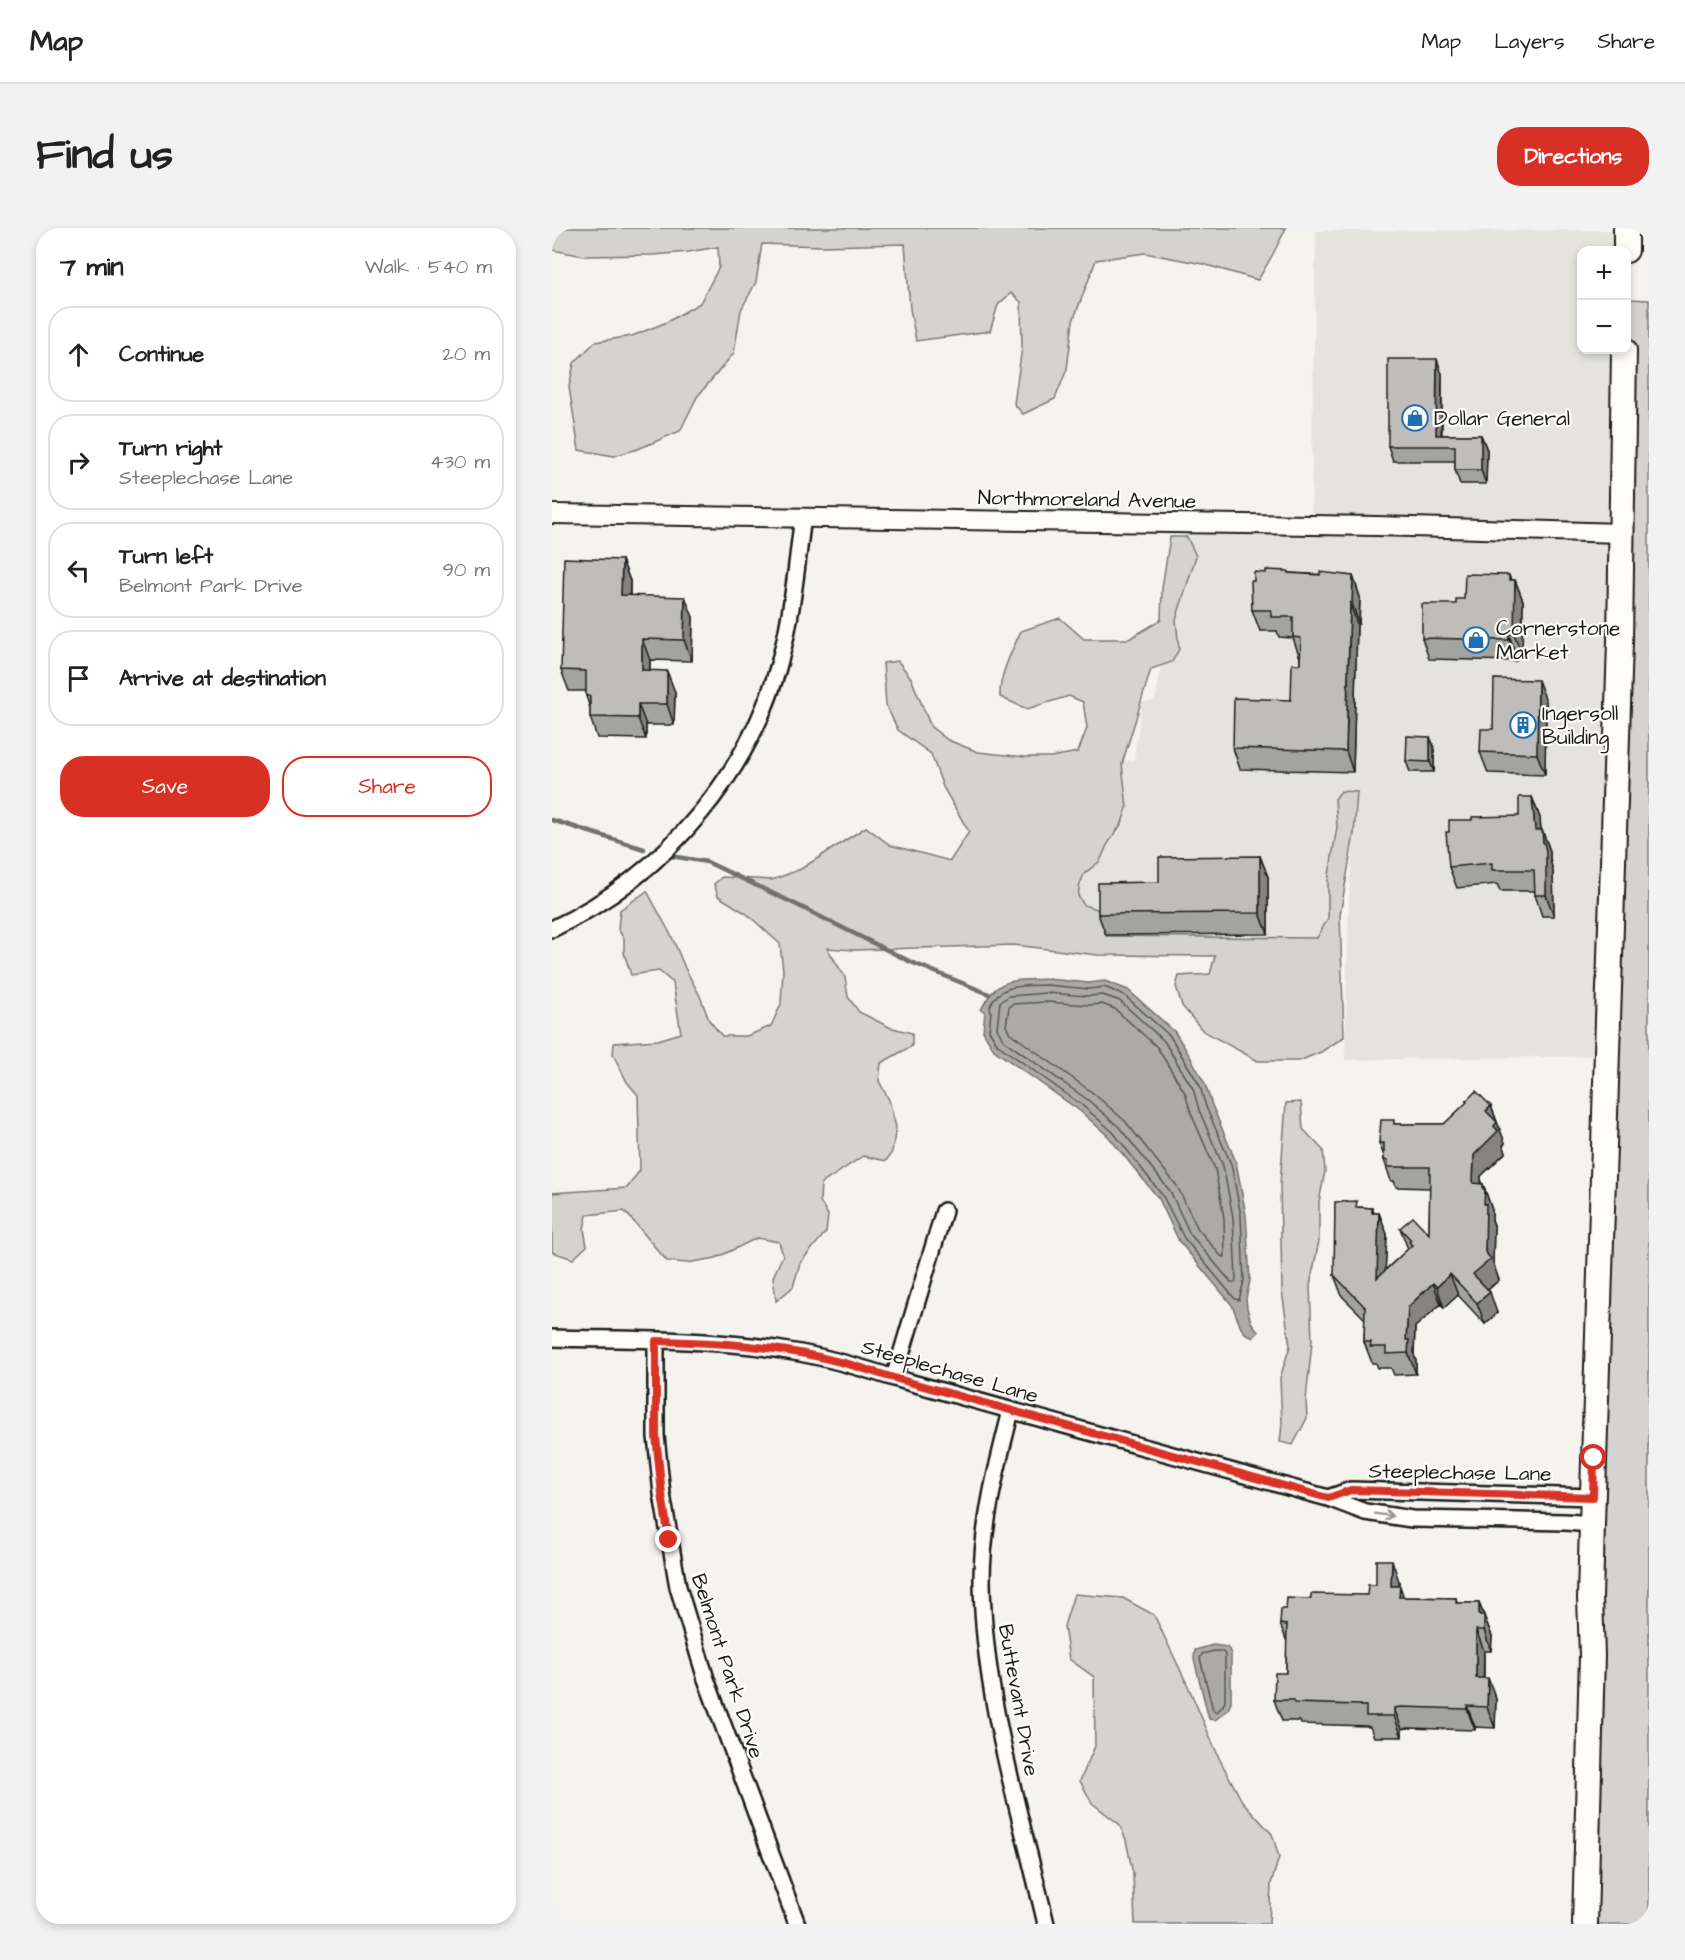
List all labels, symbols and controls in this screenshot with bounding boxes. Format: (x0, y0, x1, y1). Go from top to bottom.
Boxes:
text: Map (30, 22, 83, 61)
text: Map (1421, 27, 1461, 56)
text: Layers (1494, 27, 1564, 56)
text: Share (1597, 27, 1655, 56)
text: Find us (36, 127, 173, 185)
button: Directions (1497, 127, 1649, 186)
map controls (1577, 246, 1631, 354)
button: + (1577, 246, 1631, 300)
text: 7 min (60, 249, 124, 285)
text: Walk · 540 m (365, 253, 492, 281)
button: − (1577, 300, 1631, 354)
icon: ahead (62, 338, 95, 371)
text: Continue (119, 339, 204, 370)
text: 20 m (442, 340, 490, 368)
shop icon: Dollar General (1400, 403, 1430, 433)
place label: Dollar General (1434, 404, 1570, 433)
text: Turn right (119, 433, 222, 464)
icon: right (62, 446, 95, 479)
text: 430 m (430, 448, 490, 476)
text: Steeplechase Lane (119, 464, 293, 492)
street label: Northmoreland Avenue (978, 483, 1196, 516)
text: Turn left (119, 541, 213, 572)
icon: left (62, 554, 95, 587)
text: 90 m (442, 556, 490, 584)
text: Belmont Park Drive (119, 572, 303, 600)
place label: Cornerstone Market (1496, 614, 1620, 667)
shop icon: Cornerstone Market (1461, 625, 1491, 655)
icon: arrive (62, 662, 95, 695)
text: Arrive at destination (119, 663, 326, 694)
place label: Ingersoll Building (1542, 699, 1618, 754)
building icon: Ingersoll Building (1508, 710, 1538, 740)
button: Save (60, 756, 270, 817)
button: Share (282, 756, 492, 817)
street label: Steeplechase Lane (858, 1332, 1042, 1412)
route start (1580, 1444, 1606, 1470)
street label: Steeplechase Lane (1368, 1456, 1552, 1490)
one-way arrow (1373, 1509, 1393, 1520)
route end (655, 1526, 681, 1552)
street label: Belmont Park Drive (684, 1570, 771, 1762)
street label: Buttevant Drive (991, 1622, 1046, 1778)

